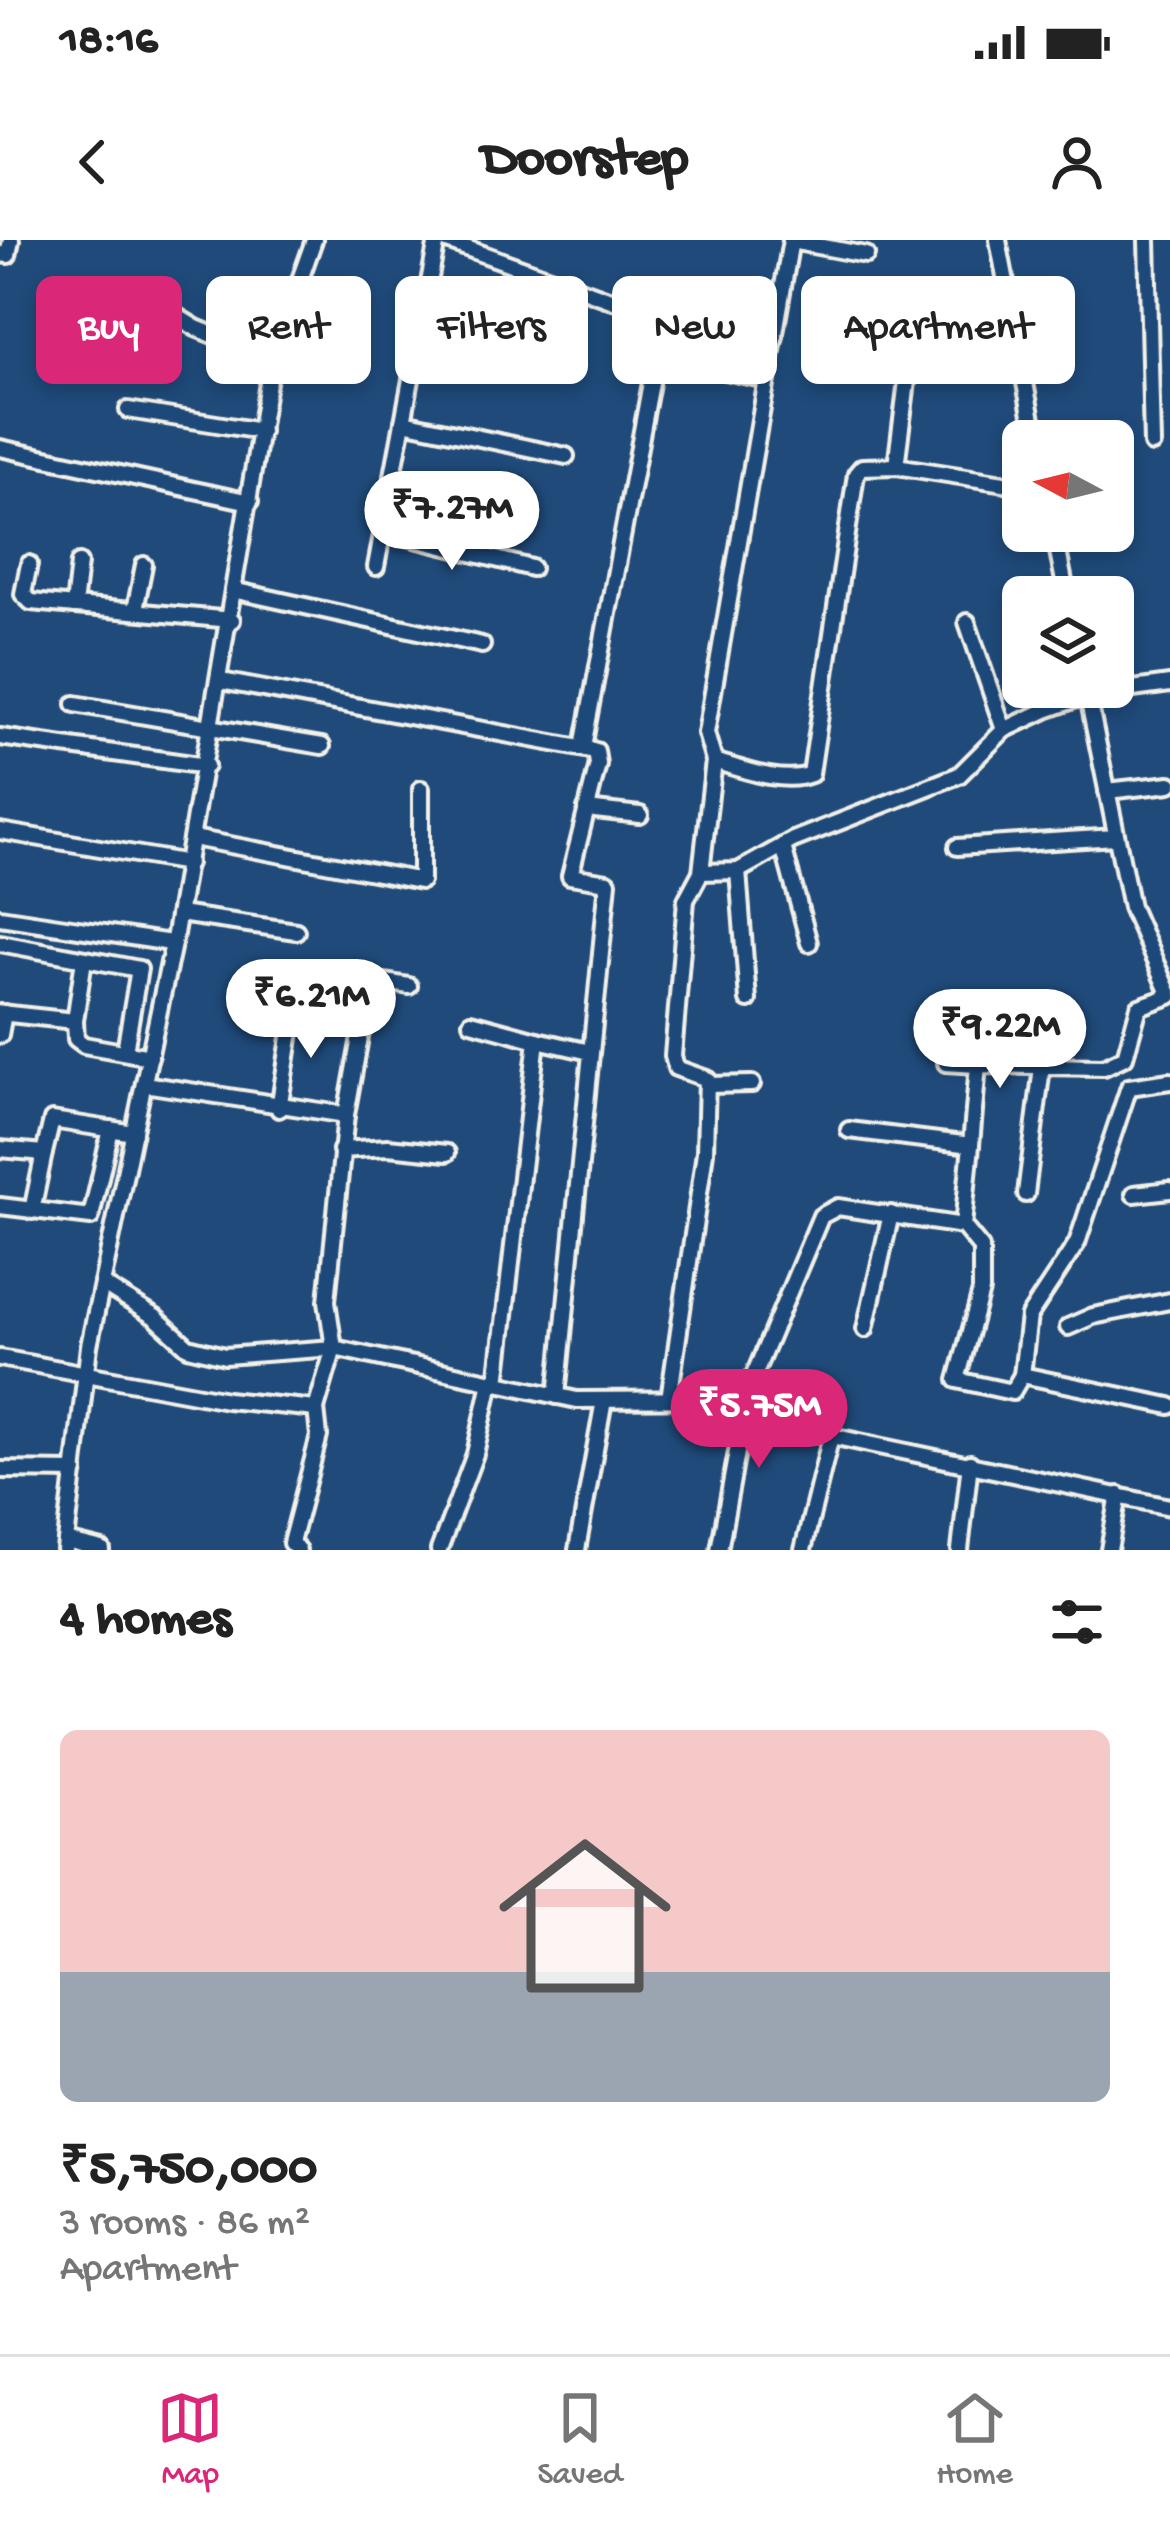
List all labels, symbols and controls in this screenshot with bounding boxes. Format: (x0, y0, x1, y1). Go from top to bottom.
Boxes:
text: 18:16 (60, 16, 158, 69)
icon: back (60, 129, 126, 195)
icon: person (1044, 129, 1110, 195)
text: Doorstep (482, 130, 688, 194)
chip: Buy (36, 276, 182, 384)
chip: Rent (206, 276, 371, 384)
chip: Filters (395, 276, 588, 384)
chip: New (612, 276, 777, 384)
chip: Apartment (801, 276, 1075, 384)
north arrow (1002, 420, 1134, 552)
map controls (1002, 420, 1134, 708)
pin: ₹7.27M (354, 471, 550, 573)
text: ₹7.27M (391, 487, 513, 533)
button: layers (1002, 576, 1134, 708)
pin: ₹6.21M (213, 959, 409, 1061)
text: ₹6.21M (253, 975, 369, 1021)
pin: ₹9.22M (902, 989, 1098, 1091)
text: ₹9.22M (940, 1005, 1060, 1051)
pin: ₹5.75M (661, 1369, 857, 1471)
text: ₹5.75M (698, 1385, 820, 1431)
icon: filters (1044, 1589, 1110, 1655)
text: 4 homes (60, 1592, 231, 1652)
icon: home (477, 1808, 693, 2024)
text: ₹5,750,000 (60, 2142, 317, 2202)
text: 3 rooms · 86 m² (60, 2202, 310, 2248)
text: Apartment (60, 2248, 236, 2294)
tab: Map (157, 2385, 223, 2495)
tab: Saved (537, 2385, 622, 2495)
tab: Home (936, 2385, 1013, 2495)

